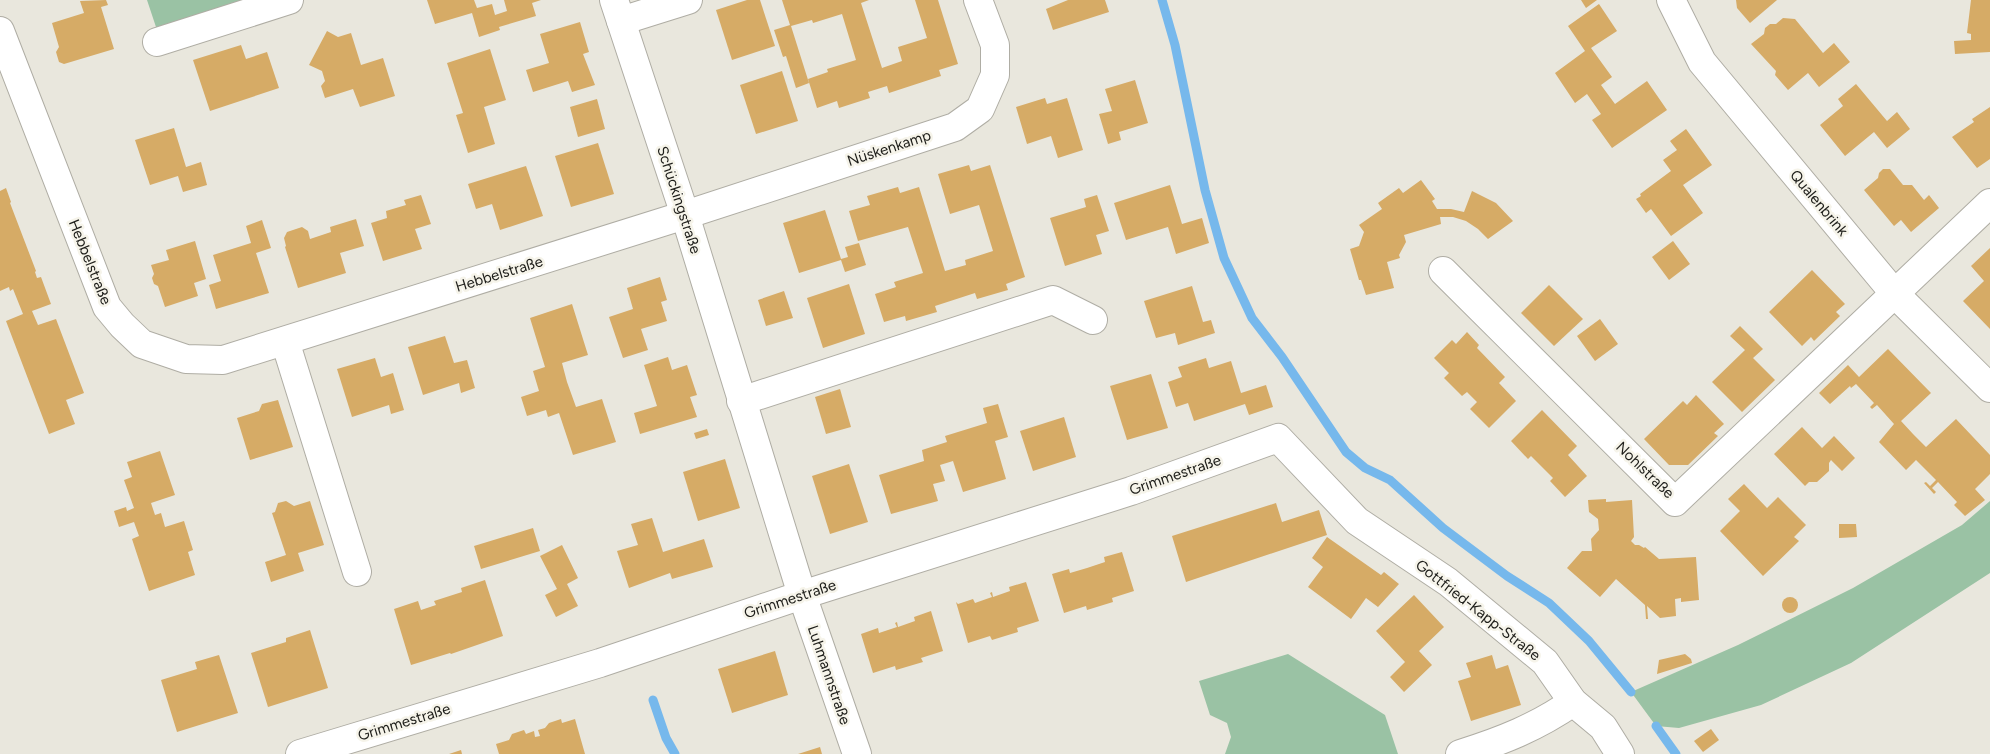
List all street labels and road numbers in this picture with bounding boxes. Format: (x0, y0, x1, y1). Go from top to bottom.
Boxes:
street label: Nüskenkamp (845, 126, 933, 170)
street label: Schückingstraße (653, 144, 705, 256)
street label: Qualenbrink (1786, 166, 1852, 240)
street label: Hebbelstraße (65, 217, 115, 307)
street label: Hebbelstraße (453, 252, 545, 296)
street label: Nohlstraße (1612, 438, 1678, 502)
street label: Grimmestraße (1127, 451, 1223, 499)
street label: Gottfried-Kapp-Straße (1412, 556, 1544, 664)
street label: Grimmestraße (742, 576, 838, 622)
street label: Luhmannstraße (804, 623, 854, 727)
street label: Grimmestraße (356, 699, 452, 745)

